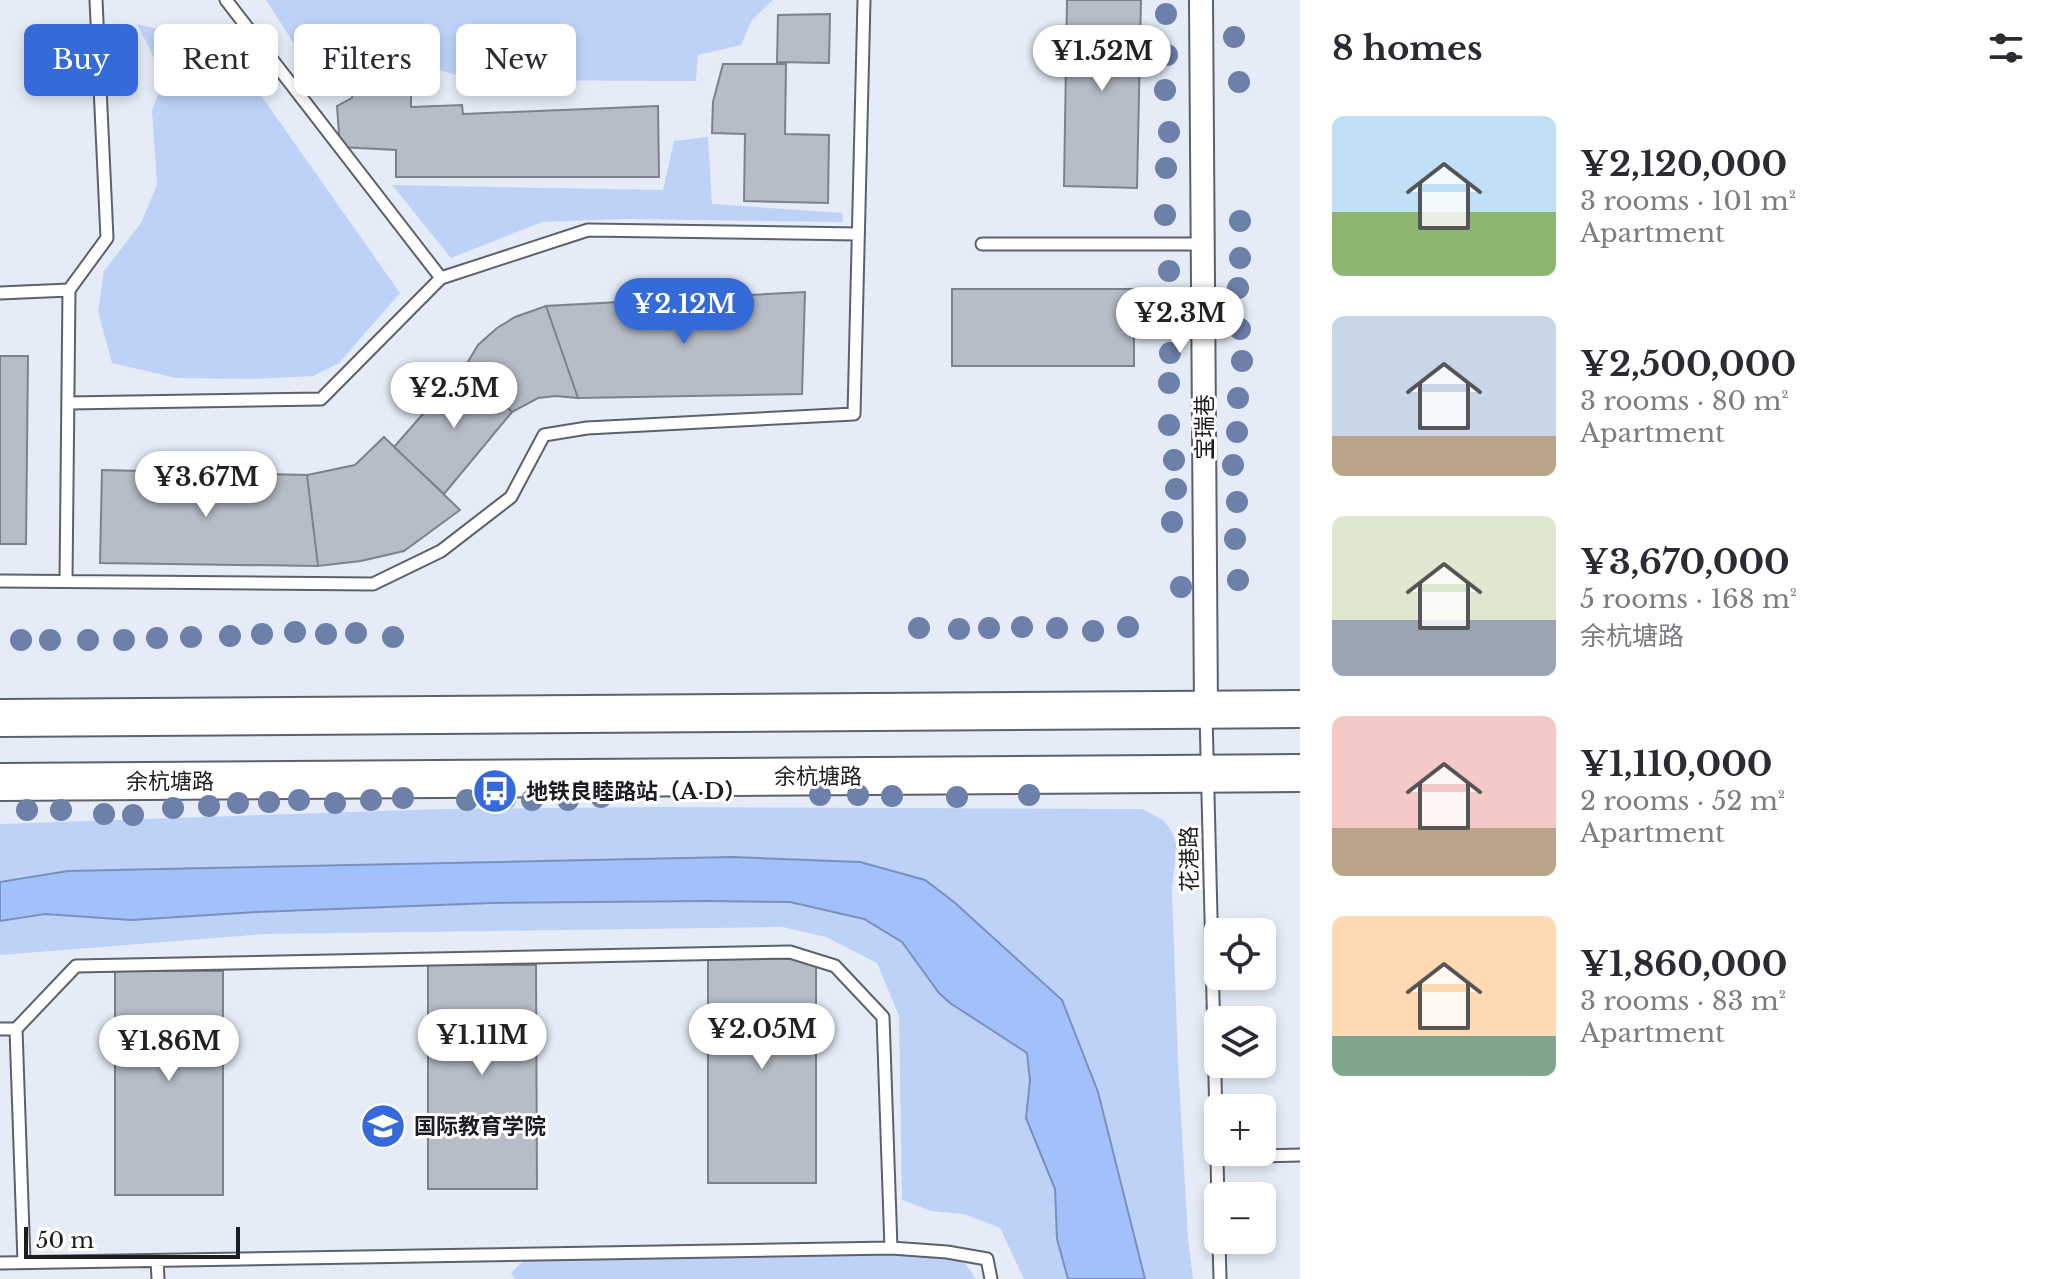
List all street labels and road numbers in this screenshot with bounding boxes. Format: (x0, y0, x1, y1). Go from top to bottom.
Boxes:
street label: 宝瑞巷 (1191, 394, 1218, 460)
street label: 余杭塘路 (774, 763, 862, 790)
street label: 余杭塘路 (126, 768, 214, 795)
street label: 花港路 (1175, 826, 1204, 892)

